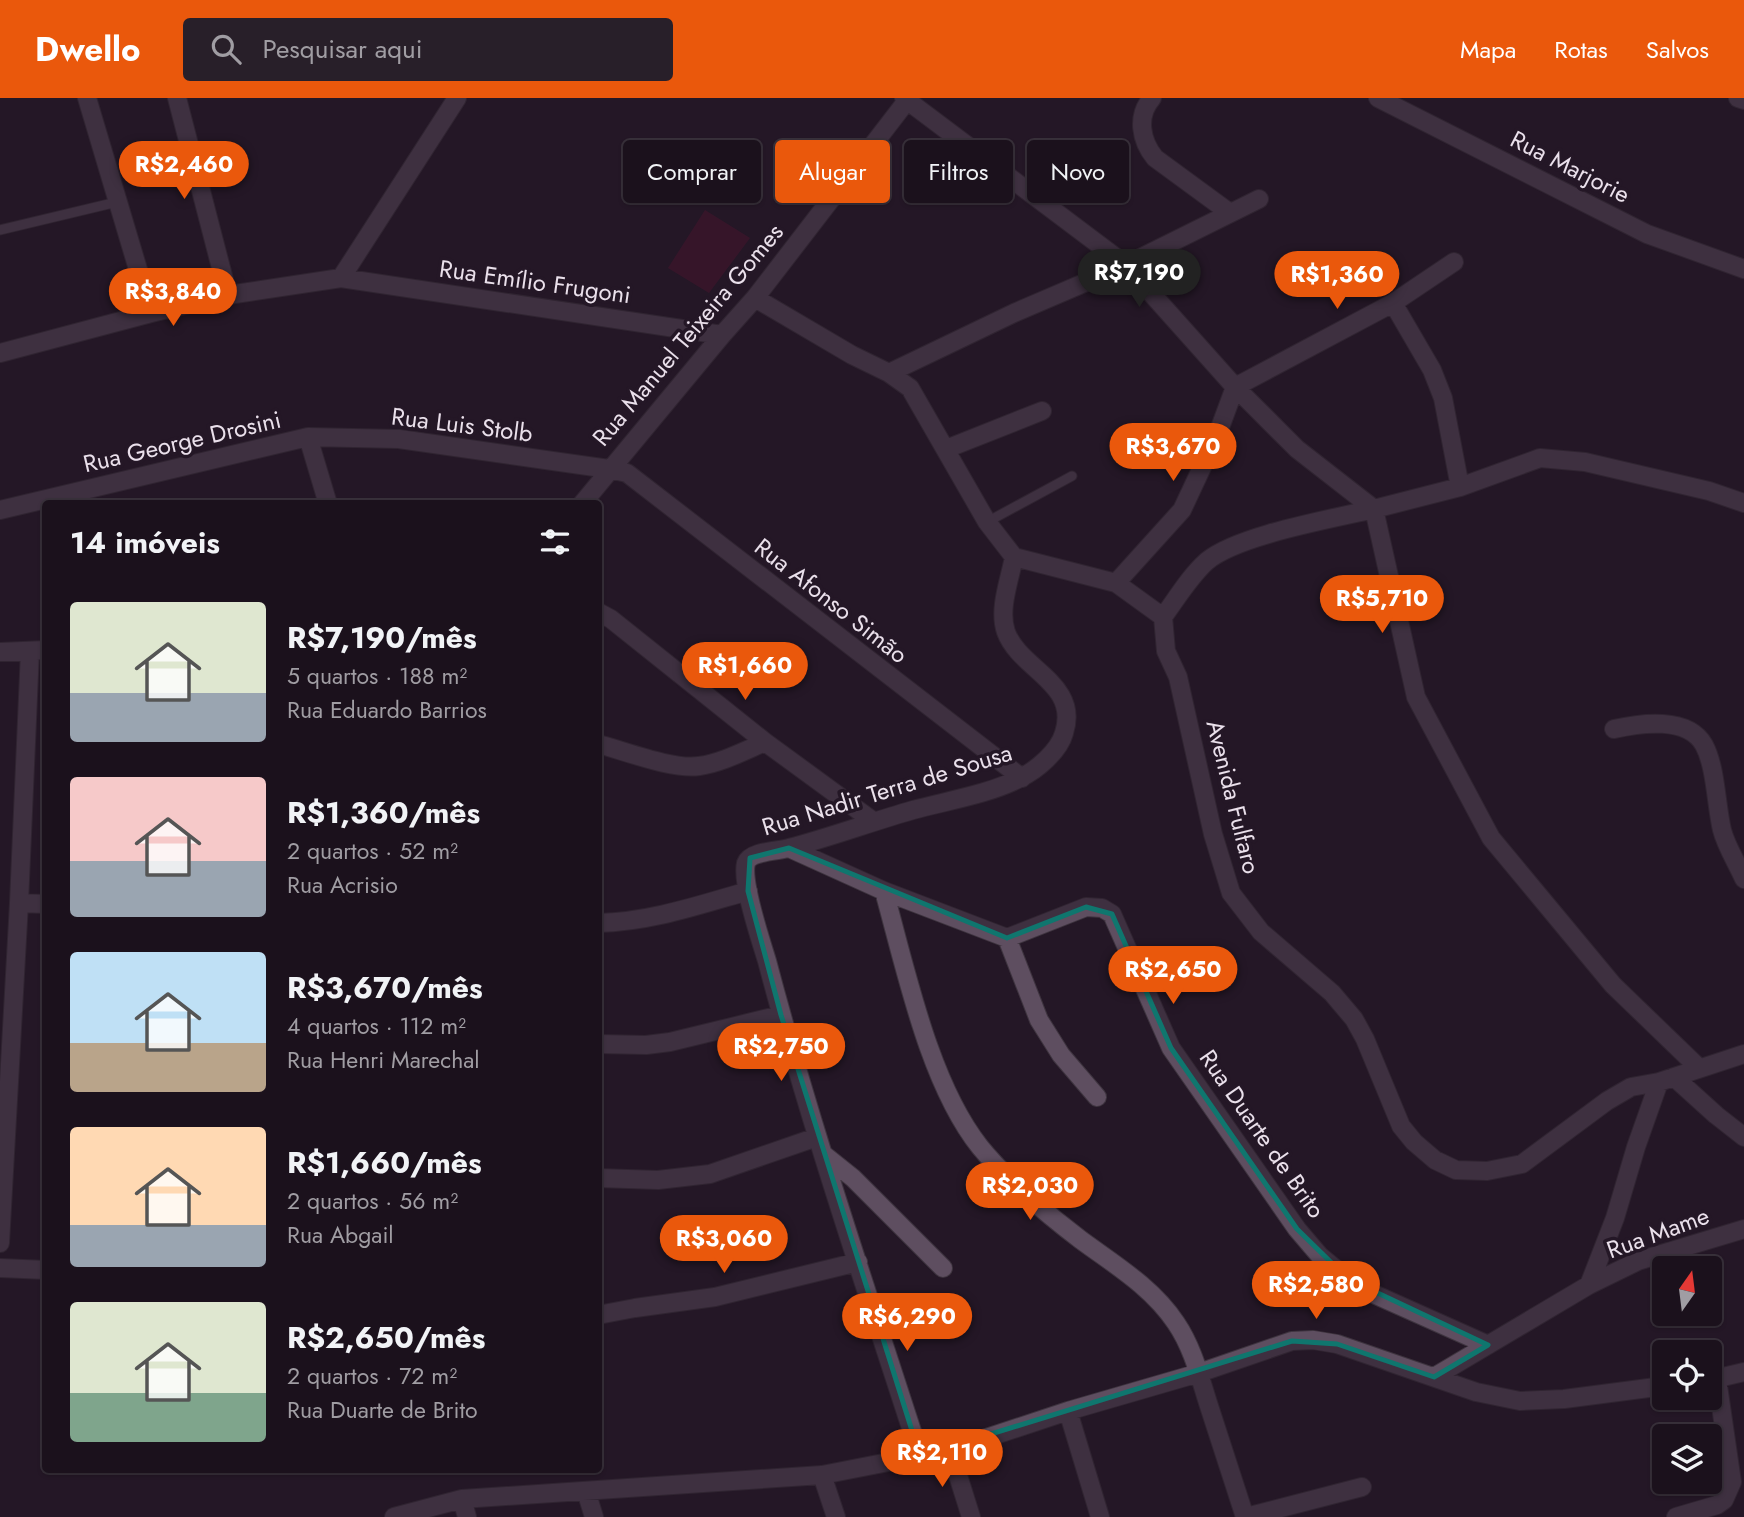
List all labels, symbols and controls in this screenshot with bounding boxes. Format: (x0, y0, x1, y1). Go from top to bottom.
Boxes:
search box (183, 18, 673, 81)
text: Dwello (35, 26, 141, 73)
icon: search (207, 30, 245, 68)
text: Pesquisar aqui (263, 30, 423, 68)
text: Mapa (1460, 32, 1516, 67)
text: Rotas (1554, 32, 1608, 67)
text: Salvos (1646, 32, 1709, 67)
street label: Rua Marjorie (1504, 121, 1636, 212)
chip: Comprar (623, 140, 761, 203)
chip: Alugar (775, 140, 890, 203)
chip: Filtros (904, 140, 1013, 203)
chip: Novo (1027, 140, 1129, 203)
pin: R$2,460 (119, 141, 249, 201)
text: R$2,460 (135, 147, 233, 181)
street label: Rua Manuel Teixeira Gomes (584, 216, 791, 454)
pin: R$7,190 (1074, 250, 1204, 309)
street label: Rua Emílio Frugoni (437, 251, 633, 312)
pin: R$1,360 (1272, 252, 1402, 311)
text: R$7,190 (1094, 255, 1184, 289)
text: R$1,360 (1290, 257, 1384, 291)
pin: R$3,840 (108, 268, 238, 328)
text: R$3,840 (125, 274, 221, 308)
street label: Rua Luis Stolb (389, 398, 535, 451)
street label: Rua George Drosini (80, 402, 284, 481)
pin: R$3,670 (1108, 424, 1238, 483)
text: R$3,670 (1125, 429, 1221, 463)
text: 14 imóveis (70, 521, 220, 564)
icon: filters (536, 523, 574, 561)
street label: Rua Afonso Simão (747, 530, 915, 672)
pin: R$5,710 (1317, 575, 1447, 635)
text: R$5,710 (1336, 581, 1428, 615)
text: R$7,190/mês (287, 616, 477, 659)
icon: home (126, 630, 210, 714)
pin: R$1,660 (680, 642, 810, 702)
text: R$1,660 (698, 648, 792, 682)
text: 5 quartos · 188 m² (287, 659, 467, 693)
text: Rua Eduardo Barrios (287, 693, 487, 727)
street label: Avenida Fulfaro (1197, 716, 1270, 878)
street label: Rua Nadir Terra de Sousa (757, 735, 1016, 844)
text: R$1,360/mês (287, 791, 480, 834)
icon: home (126, 805, 210, 889)
text: 2 quartos · 52 m² (287, 834, 458, 868)
text: Rua Acrisio (287, 868, 398, 902)
pin: R$2,650 (1108, 946, 1238, 1006)
text: R$2,650 (1124, 952, 1222, 986)
text: R$3,670/mês (287, 966, 483, 1009)
icon: home (126, 980, 210, 1064)
text: 4 quartos · 112 m² (287, 1009, 466, 1043)
pin: R$2,750 (716, 1024, 846, 1083)
text: R$2,750 (733, 1029, 829, 1063)
street label: Rua Duarte de Brito (1191, 1042, 1334, 1225)
text: Rua Henri Marechal (287, 1043, 480, 1077)
text: R$1,660/mês (287, 1141, 482, 1184)
icon: home (126, 1155, 210, 1239)
pin: R$2,030 (965, 1162, 1095, 1222)
text: R$2,030 (982, 1168, 1078, 1202)
text: 2 quartos · 56 m² (287, 1184, 458, 1218)
street label: Rua Mame (1602, 1198, 1714, 1267)
pin: R$3,060 (659, 1216, 789, 1275)
text: Rua Abgail (287, 1218, 394, 1252)
text: R$3,060 (676, 1221, 772, 1255)
north arrow (1652, 1256, 1722, 1326)
map controls (1652, 1256, 1722, 1494)
pin: R$2,580 (1251, 1262, 1381, 1321)
text: R$2,580 (1268, 1267, 1364, 1301)
pin: R$6,290 (842, 1294, 972, 1353)
text: R$6,290 (858, 1299, 956, 1333)
text: R$2,650/mês (287, 1316, 485, 1359)
icon: home (126, 1330, 210, 1414)
button: locate (1652, 1340, 1722, 1410)
text: 2 quartos · 72 m² (287, 1359, 457, 1393)
text: Rua Duarte de Brito (287, 1393, 478, 1427)
button: layers (1652, 1424, 1722, 1494)
pin: R$2,110 (877, 1430, 1007, 1489)
text: R$2,110 (897, 1435, 987, 1469)

